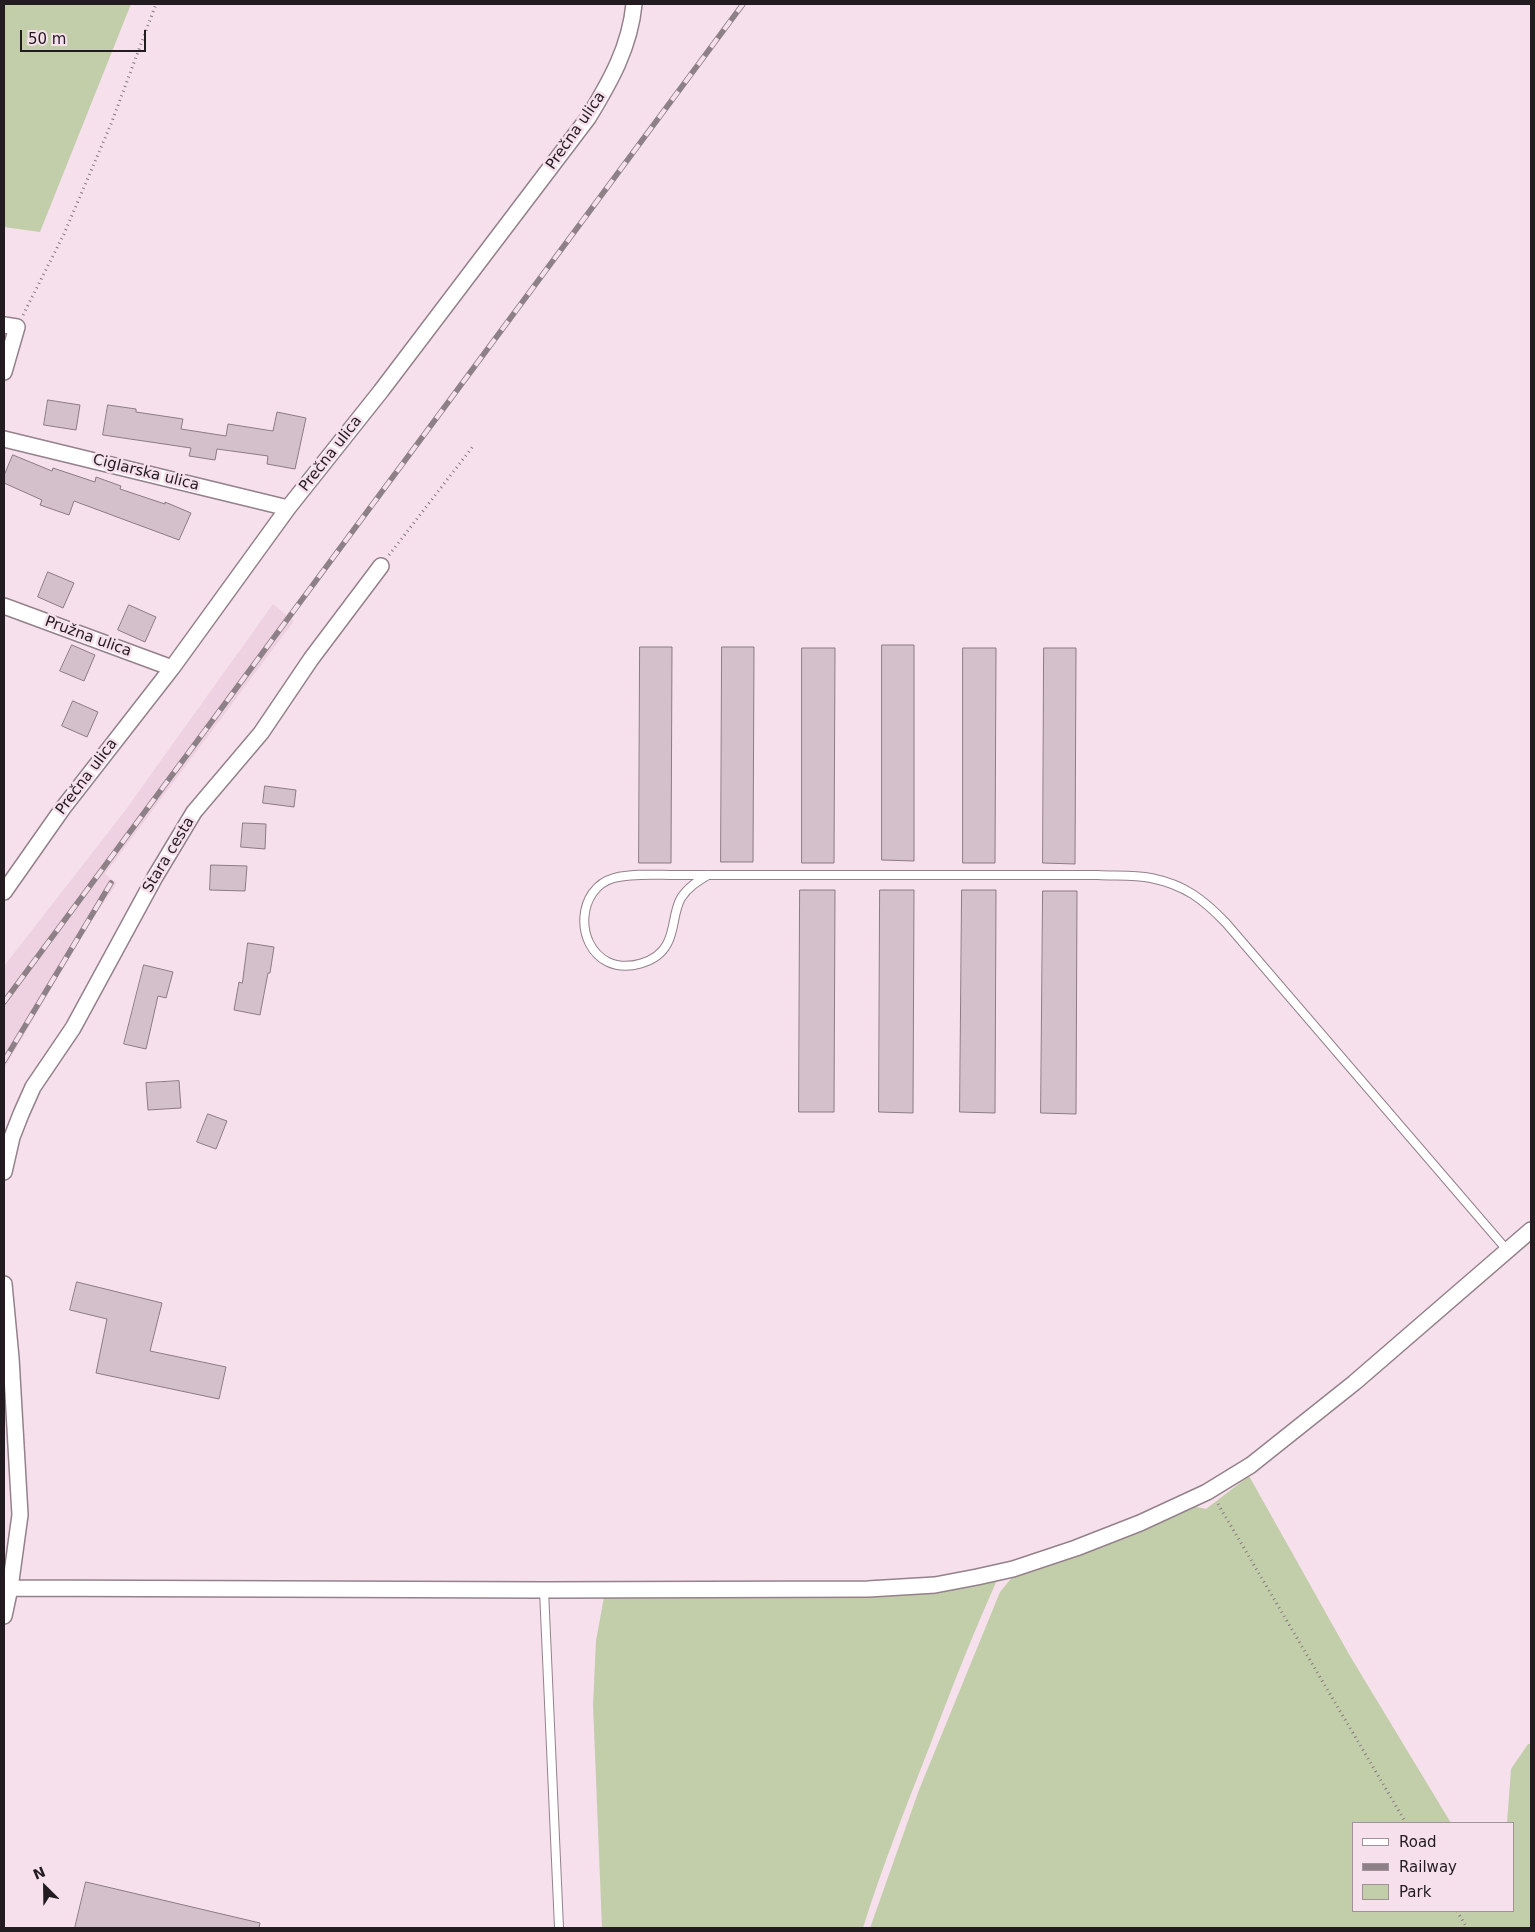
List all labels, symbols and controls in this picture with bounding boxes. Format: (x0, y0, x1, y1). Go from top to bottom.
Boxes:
scale bar (22, 20, 149, 52)
text: 50 m (28, 30, 66, 48)
street label: Prečna ulica (543, 89, 609, 173)
street label: Prečna ulica (296, 413, 366, 495)
street label: Ciglarska ulica (91, 451, 201, 495)
street label: Pružna ulica (42, 613, 134, 661)
street label: Prečna ulica (52, 735, 122, 819)
street label: Stara cesta (139, 814, 199, 896)
legend (1352, 1822, 1515, 1912)
text: Road (1399, 1833, 1437, 1851)
text: Railway (1399, 1858, 1457, 1876)
north arrow (20, 1862, 70, 1912)
text: N (31, 1864, 48, 1883)
text: Park (1399, 1883, 1431, 1901)

